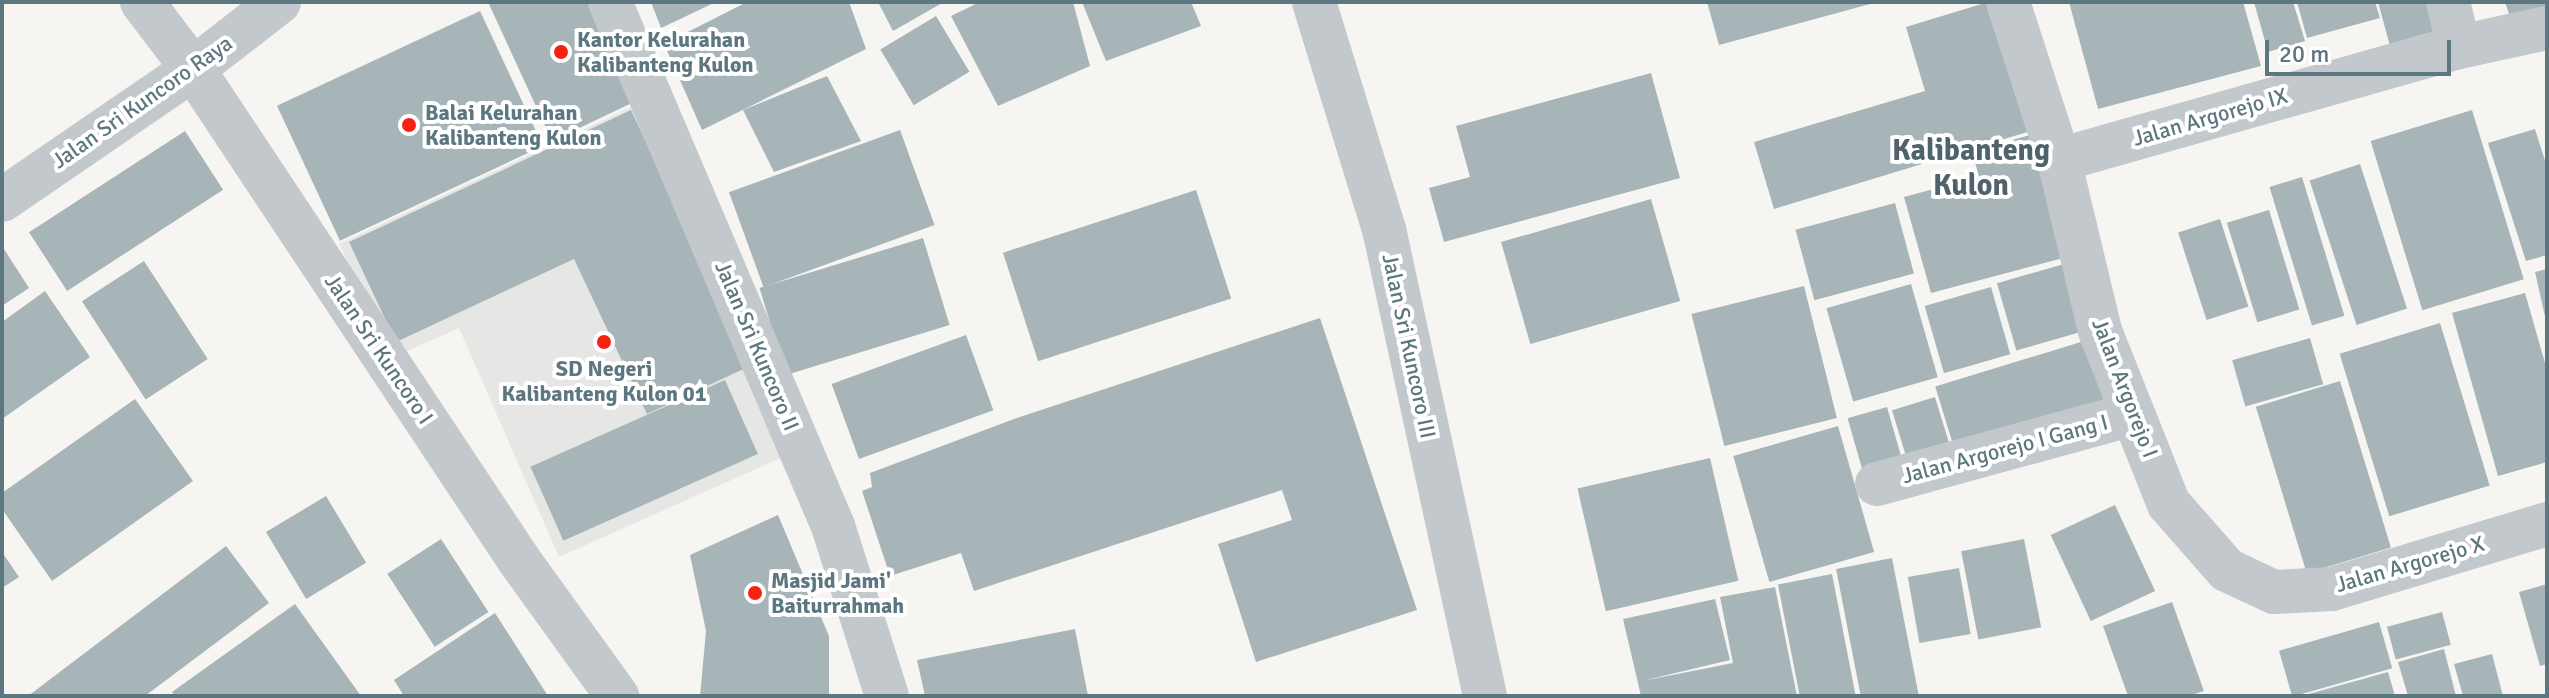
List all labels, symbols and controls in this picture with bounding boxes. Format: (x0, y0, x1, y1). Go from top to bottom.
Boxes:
scale bar (2269, 24, 2455, 74)
place label: Kantor Kelurahan Kalibanteng Kulon (577, 26, 753, 78)
street label: Jalan Sri Kuncoro Raya (47, 30, 237, 174)
text: 20 m (2279, 39, 2329, 69)
marker: Kantor Kelurahan Kalibanteng Kulon (552, 43, 570, 61)
street label: Jalan Argorejo IX (2130, 82, 2290, 152)
place label: Balai Kelurahan Kalibanteng Kulon (425, 99, 601, 150)
marker: Balai Kelurahan Kalibanteng Kulon (400, 116, 418, 134)
district label: Kalibanteng Kulon (1892, 133, 2050, 204)
street label: Jalan Sri Kuncoro III (1377, 251, 1441, 441)
street label: Jalan Sri Kuncoro II (709, 257, 805, 435)
street label: Jalan Sri Kuncoro I (319, 269, 439, 429)
street label: Jalan Argorejo I (2086, 315, 2164, 461)
marker: SD Negeri Kalibanteng Kulon 01 (595, 333, 613, 351)
place label: SD Negeri Kalibanteng Kulon 01 (501, 355, 707, 406)
street label: Jalan Argorejo I Gang I (1899, 409, 2111, 489)
street label: Jalan Argorejo X (2333, 530, 2487, 598)
place label: Masjid Jami' Baiturrahmah (771, 567, 904, 618)
marker: Masjid Jami' Baiturrahmah (746, 584, 764, 602)

